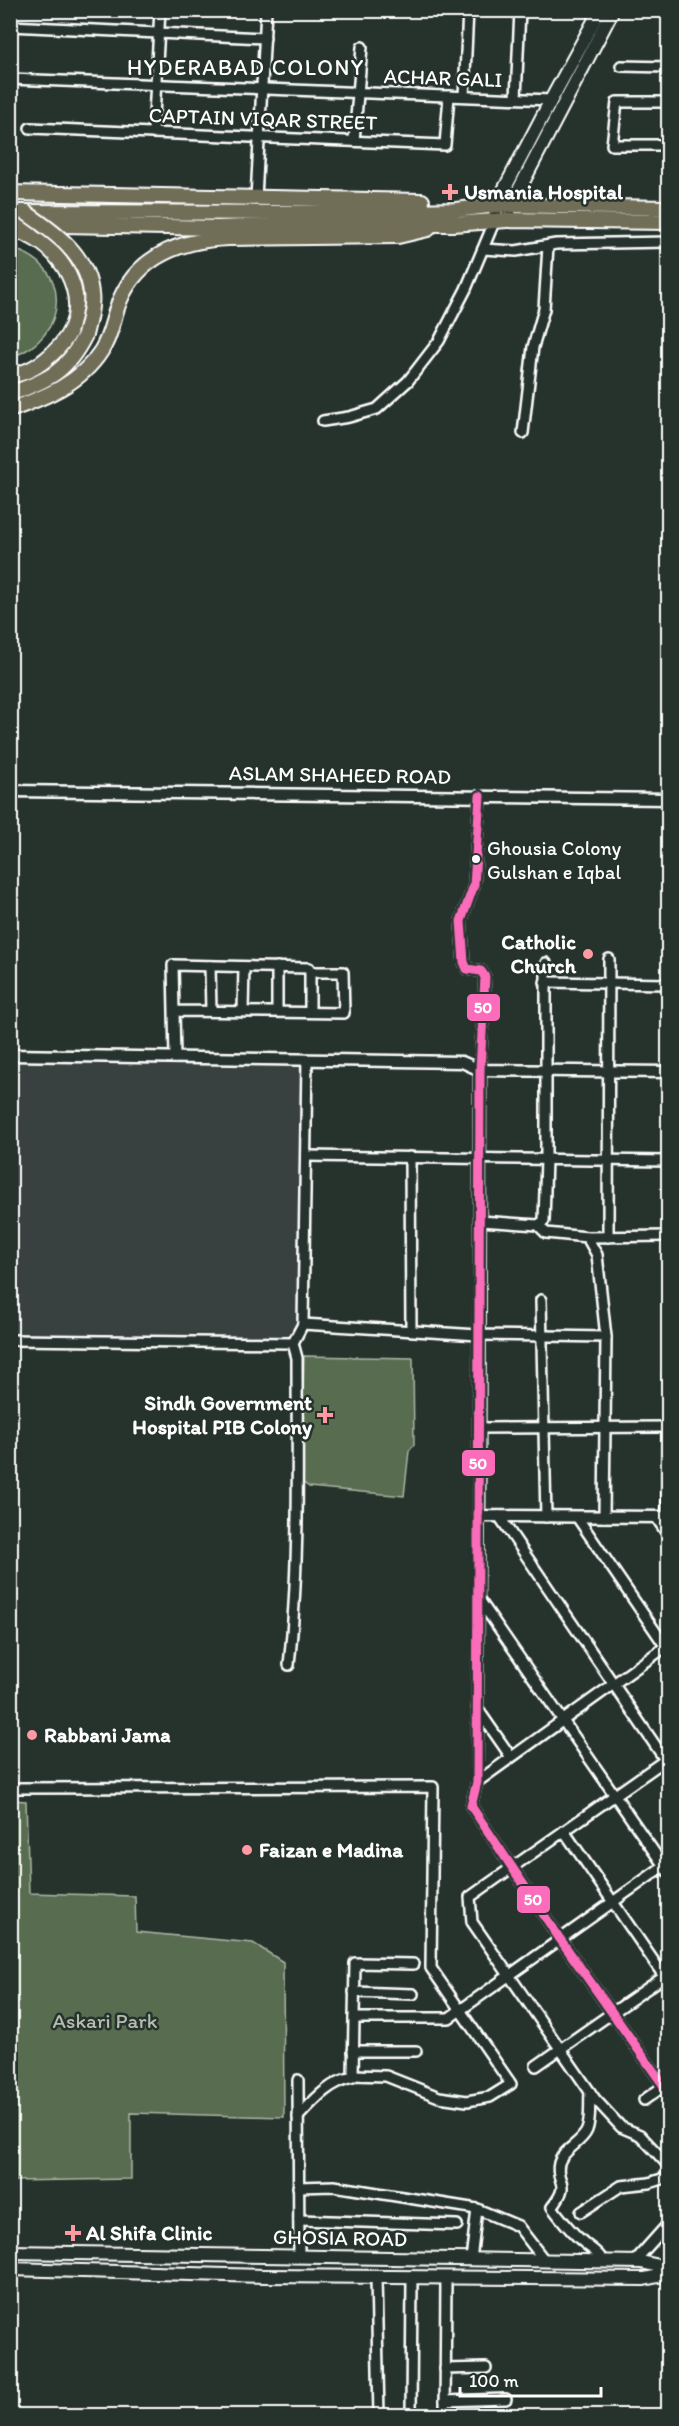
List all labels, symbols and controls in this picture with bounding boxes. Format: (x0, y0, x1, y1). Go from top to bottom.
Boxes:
district label: HYDERABAD COLONY (127, 54, 365, 81)
street label: ACHAR GALI (383, 63, 503, 92)
street label: CAPTAIN VIQAR STREET (148, 102, 378, 135)
place label: Usmania Hospital (464, 179, 624, 205)
marker: Usmania Hospital (441, 183, 459, 201)
street label: ASLAM SHAHEED ROAD (229, 760, 451, 789)
place label: Ghousia Colony Gulshan e Iqbal (487, 836, 622, 884)
marker: Ghousia Colony Gulshan e Iqbal (470, 853, 482, 865)
place label: Catholic Church (501, 929, 577, 978)
marker: Catholic Church (581, 947, 595, 961)
line badge: 50 (466, 993, 501, 1022)
text: 50 (474, 998, 492, 1017)
place label: Sindh Government Hospital PIB Colony (132, 1390, 313, 1440)
marker: Sindh Government Hospital PIB Colony (316, 1406, 334, 1424)
line badge: 50 (461, 1449, 496, 1477)
text: 50 (469, 1454, 487, 1473)
place label: Rabbani Jama (44, 1722, 171, 1747)
marker: Rabbani Jama (25, 1728, 39, 1742)
place label: Faizan e Madina (259, 1837, 404, 1862)
marker: Faizan e Madina (240, 1843, 254, 1857)
line badge: 50 (516, 1885, 551, 1914)
text: 50 (524, 1890, 542, 1909)
park label: Askari Park (53, 2008, 158, 2033)
place label: Al Shifa Clinic (85, 2220, 212, 2245)
marker: Al Shifa Clinic (64, 2224, 82, 2242)
street label: GHOSIA ROAD (273, 2224, 407, 2251)
scale bar (460, 2360, 601, 2398)
text: 100 m (469, 2370, 519, 2392)

